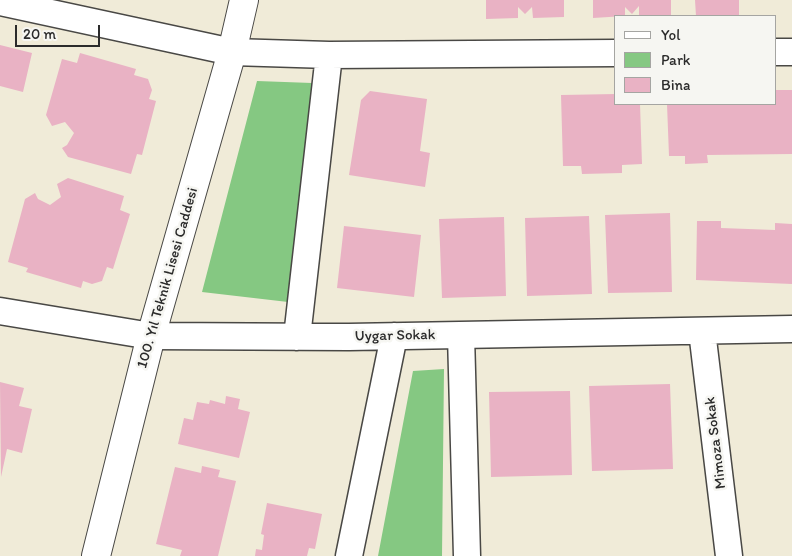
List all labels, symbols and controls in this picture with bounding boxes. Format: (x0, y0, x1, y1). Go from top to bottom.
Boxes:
scale bar (18, 15, 102, 47)
legend (614, 15, 777, 105)
text: 20 m (23, 25, 56, 43)
text: Yol (661, 26, 680, 44)
text: Park (661, 51, 691, 69)
text: Bina (661, 76, 690, 94)
street label: 100. Yıl Teknik Lisesi Caddesi (134, 186, 202, 370)
street label: Uygar Sokak (355, 326, 435, 346)
street label: Mimoza Sokak (701, 396, 731, 490)

